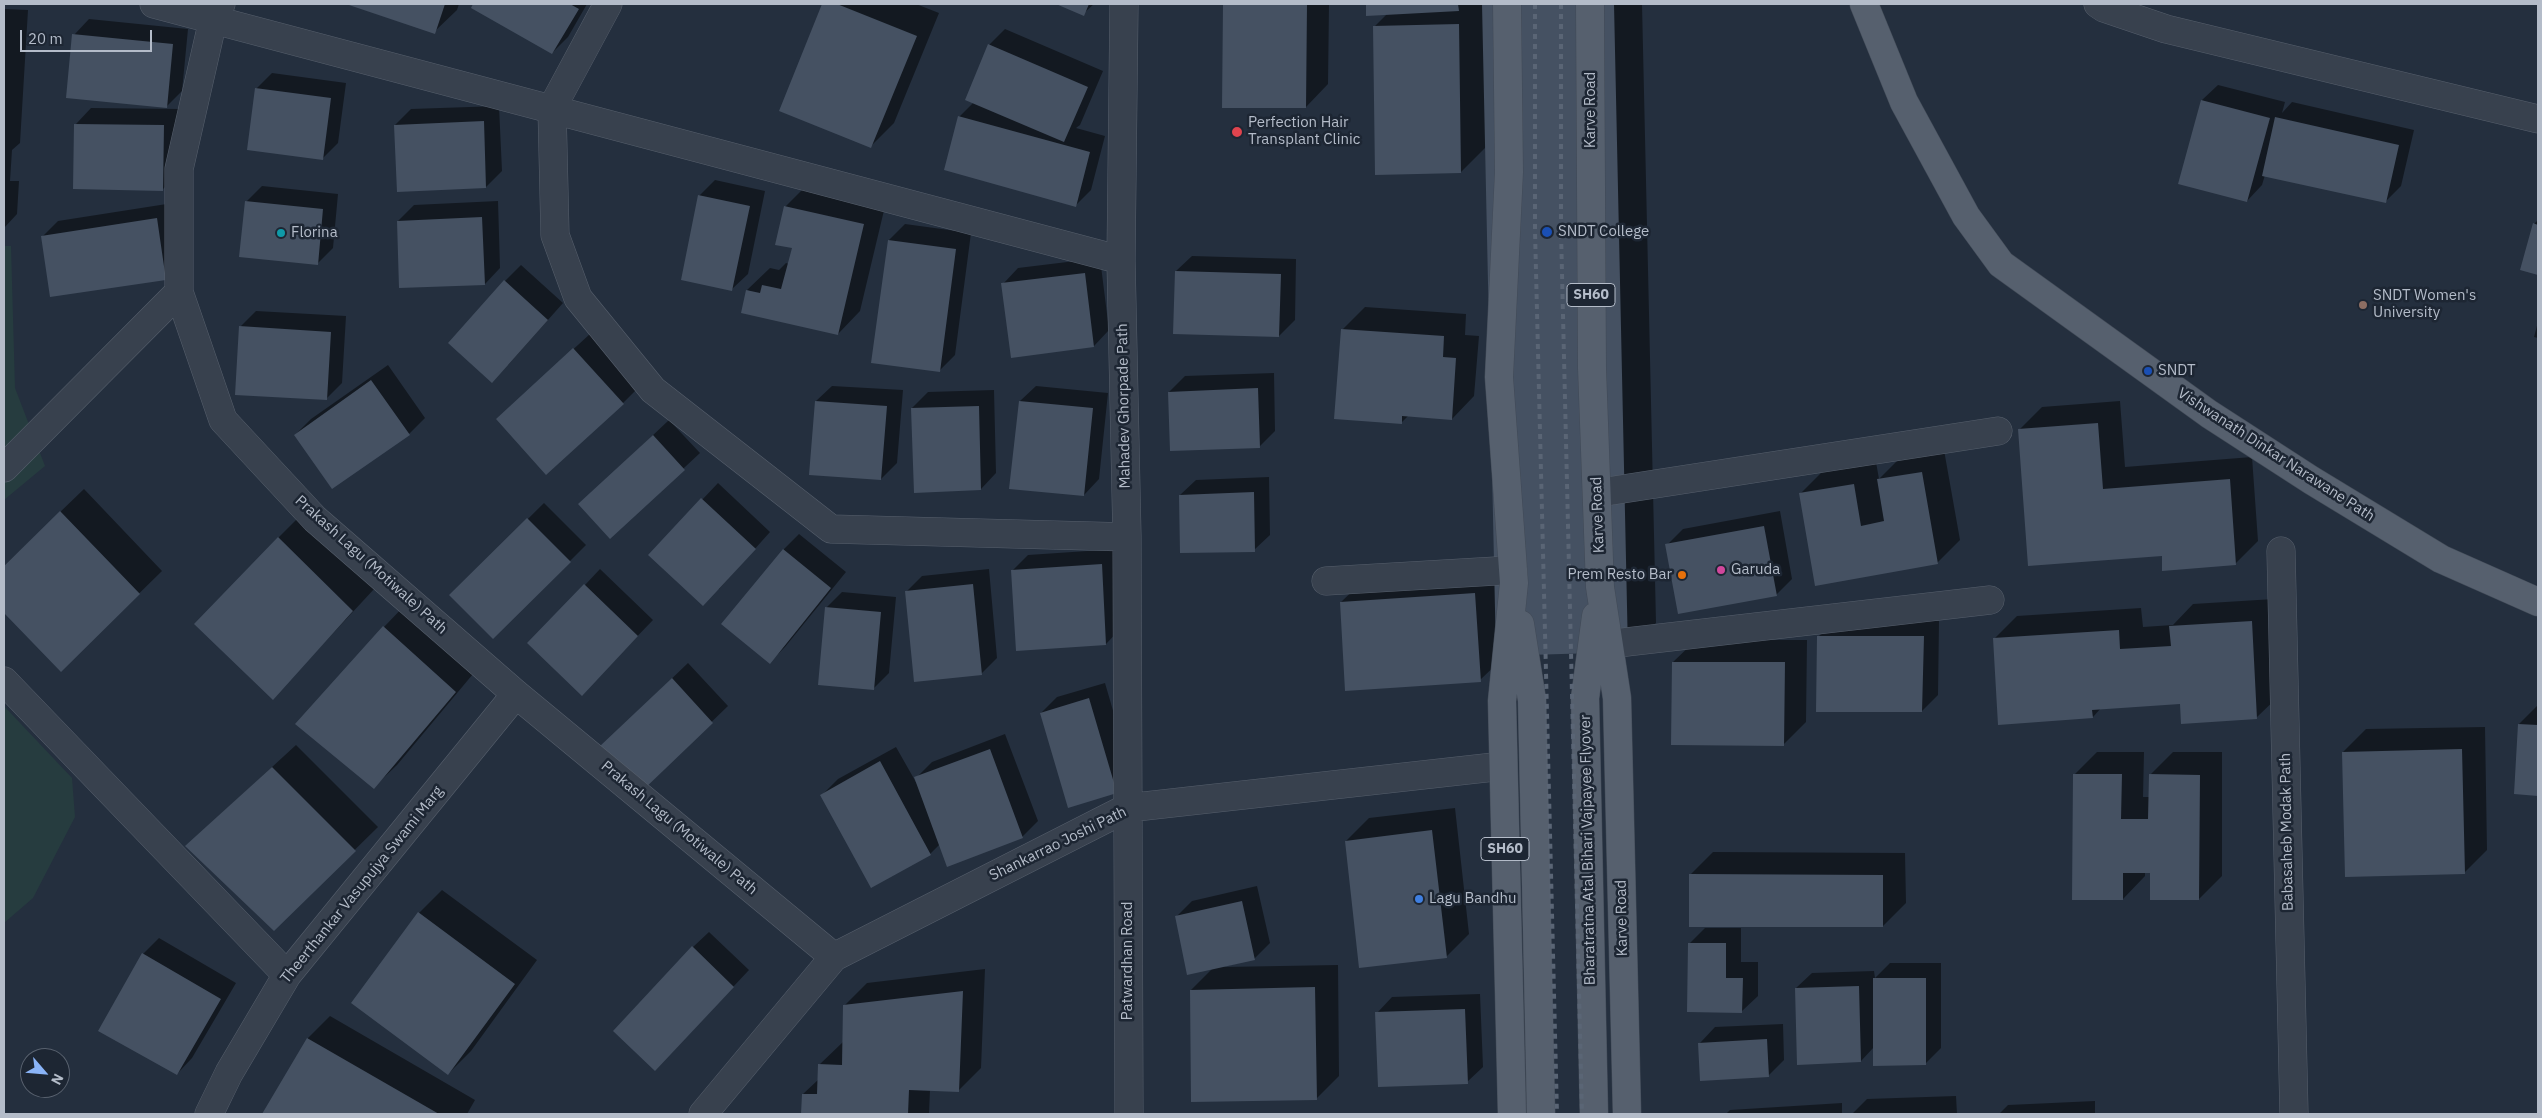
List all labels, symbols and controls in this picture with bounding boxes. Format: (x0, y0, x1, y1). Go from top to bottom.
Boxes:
scale bar (22, 20, 155, 52)
text: 20 m (28, 29, 63, 48)
street label: Karve Road (1582, 72, 1600, 148)
place label: Perfection Hair Transplant Clinic (1248, 114, 1360, 149)
marker: Perfection Hair Transplant Clinic (1230, 125, 1244, 139)
place label: SNDT College (1558, 223, 1649, 241)
place label: Florina (291, 224, 338, 242)
marker: SNDT College (1540, 225, 1554, 239)
marker: Florina (275, 227, 287, 239)
road number: SH60 (1567, 284, 1615, 306)
place label: SNDT Women's University (2373, 287, 2476, 322)
marker: SNDT Women's University (2357, 299, 2369, 311)
street label: Mahadev Ghorpade Path (1114, 323, 1134, 489)
place label: SNDT (2158, 362, 2196, 380)
marker: SNDT (2142, 365, 2154, 377)
street label: Vishwanath Dinkar Narawane Path (2174, 384, 2378, 526)
street label: Karve Road (1588, 476, 1608, 554)
street label: Prakash Lagu (Motiwale) Path (291, 492, 451, 638)
place label: Garuda (1731, 561, 1780, 579)
marker: Garuda (1715, 564, 1727, 576)
place label: Prem Resto Bar (1567, 566, 1672, 584)
marker: Prem Resto Bar (1676, 569, 1688, 581)
street label: Bharatratna Atal Bihari Vajpayee Flyover (1577, 715, 1599, 985)
street label: Babasaheb Modak Path (2277, 753, 2297, 911)
street label: Prakash Lagu (Motiwale) Path (597, 757, 761, 899)
street label: Theerthankar Vasupujya Swami Marg (277, 783, 447, 987)
street label: Shankarrao Joshi Path (986, 803, 1130, 885)
road number: SH60 (1481, 838, 1529, 861)
street label: Karve Road (1612, 880, 1632, 956)
place label: Lagu Bandhu (1429, 890, 1516, 908)
marker: Lagu Bandhu (1413, 893, 1425, 905)
street label: Patwardhan Road (1119, 902, 1137, 1020)
north arrow (20, 1048, 70, 1098)
text: N (47, 1071, 68, 1088)

